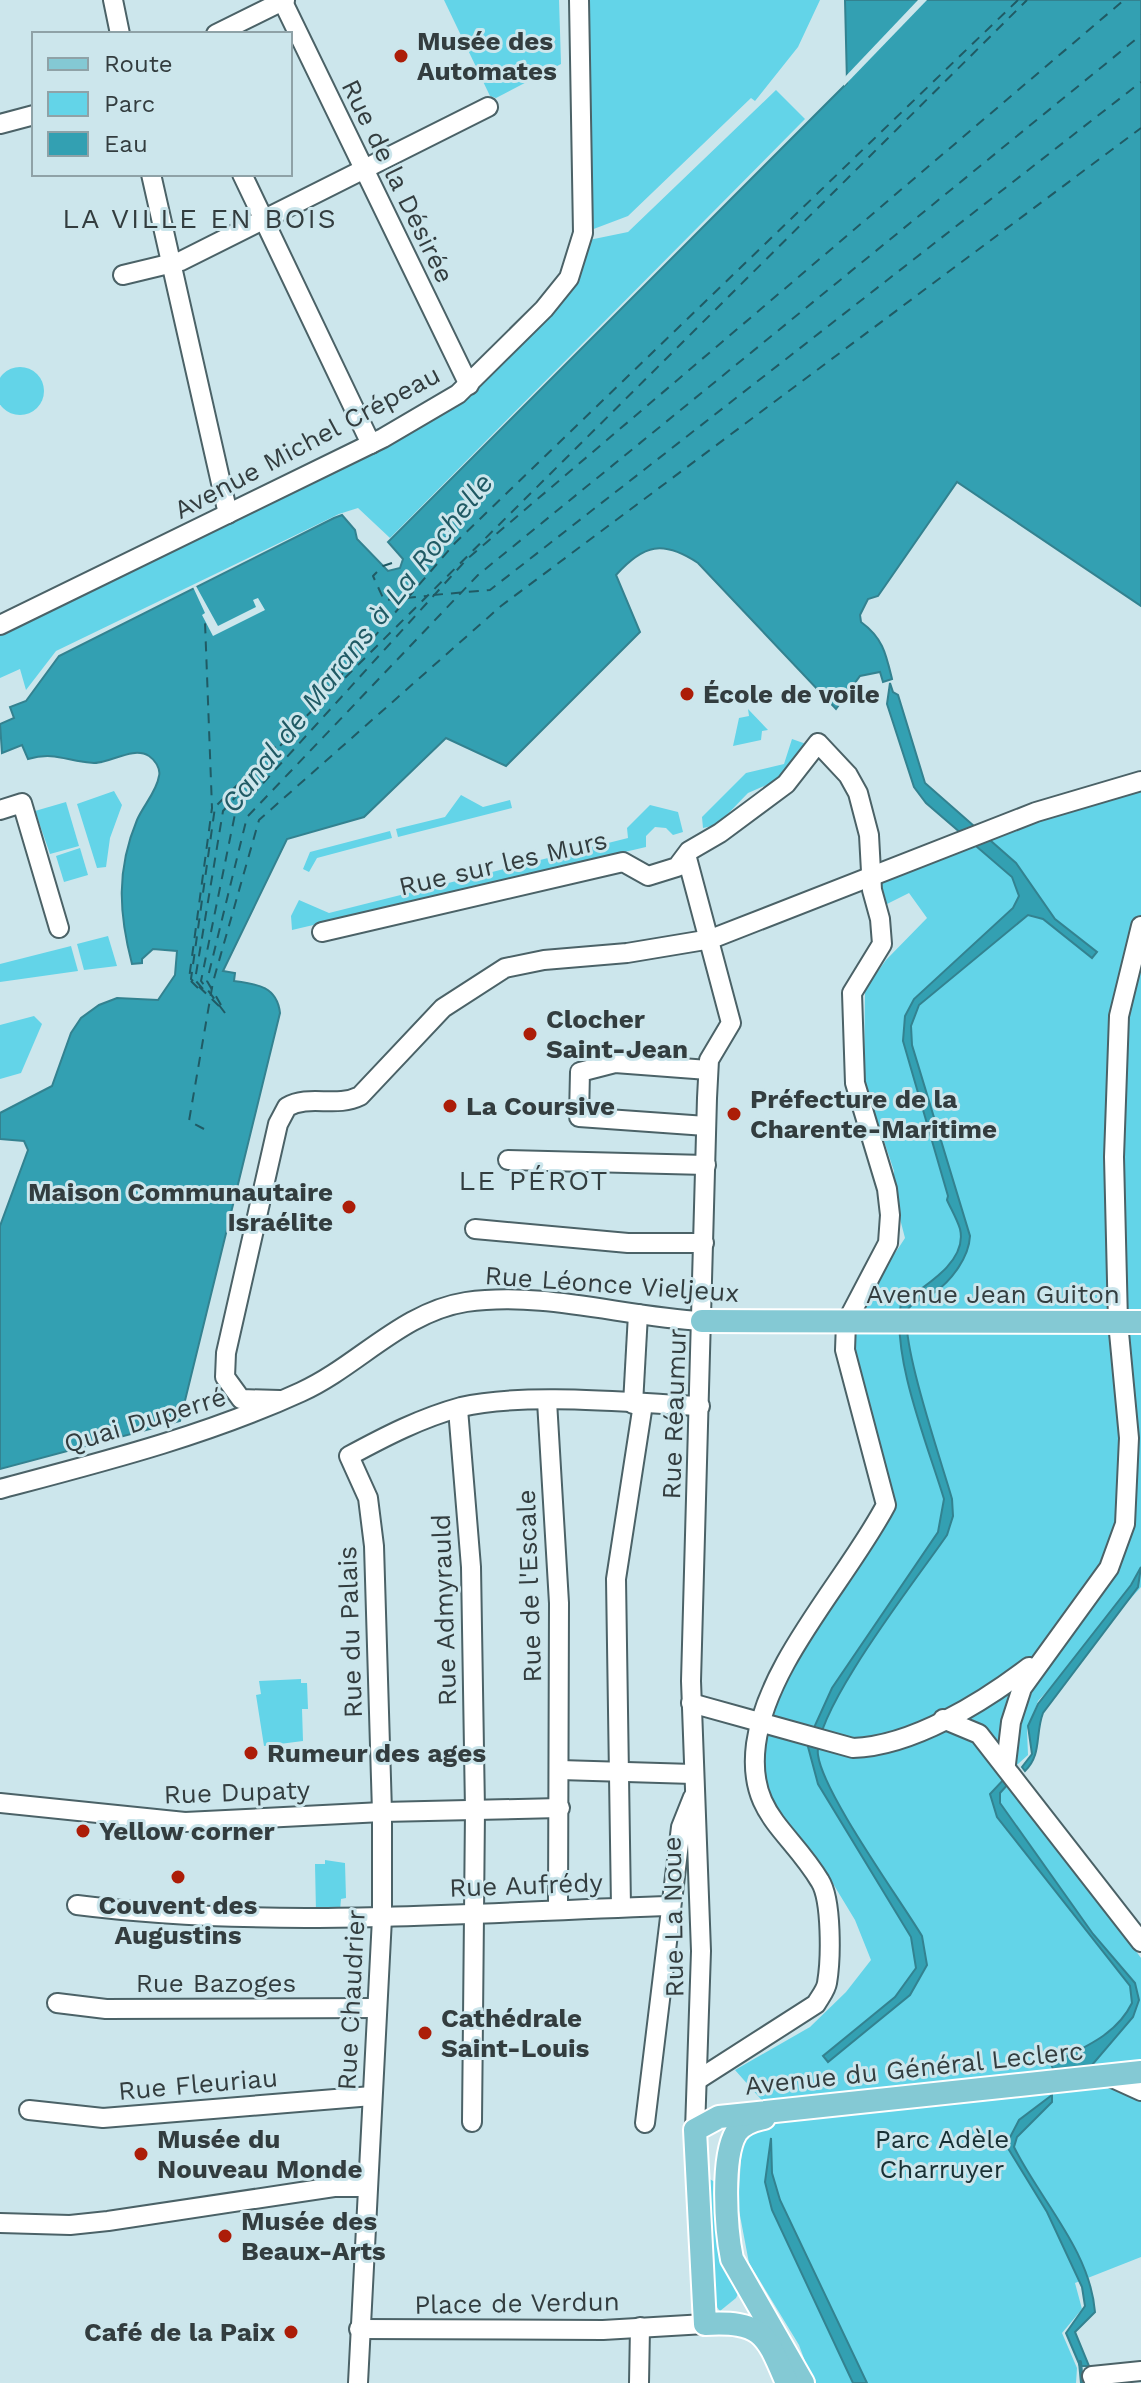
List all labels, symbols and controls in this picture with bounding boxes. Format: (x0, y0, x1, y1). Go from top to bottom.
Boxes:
place label: Musée des Automates (417, 26, 557, 86)
legend (32, 32, 292, 176)
marker: Musée des Automates (392, 47, 410, 65)
text: Route (104, 50, 173, 78)
street label: Rue de la Désirée (336, 74, 460, 288)
text: Parc (104, 90, 155, 118)
text: Eau (104, 130, 148, 158)
district label: LA VILLE EN BOIS (62, 202, 338, 235)
street label: Avenue Michel Crépeau (169, 359, 445, 525)
water label: Canal de Marans à La Rochelle (214, 467, 500, 819)
place label: École de voile (703, 679, 880, 709)
marker: École de voile (678, 685, 696, 703)
street label: Rue sur les Murs (396, 824, 610, 902)
place label: Clocher Saint-Jean (546, 1004, 688, 1064)
marker: Clocher Saint-Jean (521, 1025, 539, 1043)
place label: Préfecture de la Charente-Maritime (750, 1084, 997, 1144)
place label: La Coursive (466, 1091, 615, 1121)
marker: La Coursive (441, 1097, 459, 1115)
marker: Préfecture de la Charente-Maritime (725, 1105, 743, 1123)
district label: LE PÉROT (459, 1164, 609, 1197)
place label: Maison Communautaire Israélite (28, 1177, 333, 1237)
marker: Maison Communautaire Israélite (340, 1198, 358, 1216)
street label: Rue Léonce Vieljeux (484, 1260, 740, 1308)
street label: Avenue Jean Guiton (866, 1279, 1120, 1309)
street label: Rue Réaumur (656, 1328, 692, 1500)
street label: Quai Duperré (60, 1381, 230, 1459)
street label: Rue de l'Escale (511, 1489, 547, 1683)
street label: Rue Admyrauld (426, 1513, 462, 1707)
street label: Rue du Palais (332, 1546, 368, 1718)
place label: Rumeur des ages (267, 1738, 486, 1768)
marker: Rumeur des ages (242, 1744, 260, 1762)
street label: Rue Dupaty (163, 1774, 311, 1810)
place label: Yellow corner (99, 1816, 276, 1846)
marker: Yellow corner (74, 1822, 92, 1840)
street label: Rue La Noue (657, 1836, 689, 1998)
street label: Rue Aufrédy (449, 1867, 604, 1903)
marker: Couvent des Augustins (169, 1868, 187, 1886)
place label: Couvent des Augustins (99, 1890, 258, 1950)
street label: Rue Chaudrier (331, 1909, 371, 2091)
street label: Rue Bazoges (136, 1968, 296, 1998)
place label: Cathédrale Saint-Louis (441, 2003, 590, 2063)
marker: Cathédrale Saint-Louis (416, 2024, 434, 2042)
street label: Avenue du Général Leclerc (743, 2035, 1085, 2101)
street label: Rue Fleuriau (117, 2062, 279, 2106)
place label: Musée du Nouveau Monde (157, 2124, 362, 2184)
park label: Parc Adèle Charruyer (875, 2124, 1009, 2184)
marker: Musée du Nouveau Monde (132, 2145, 150, 2163)
place label: Musée des Beaux-Arts (241, 2206, 386, 2266)
marker: Musée des Beaux-Arts (216, 2227, 234, 2245)
street label: Place de Verdun (414, 2286, 620, 2320)
place label: Café de la Paix (84, 2317, 276, 2347)
marker: Café de la Paix (282, 2323, 300, 2341)

